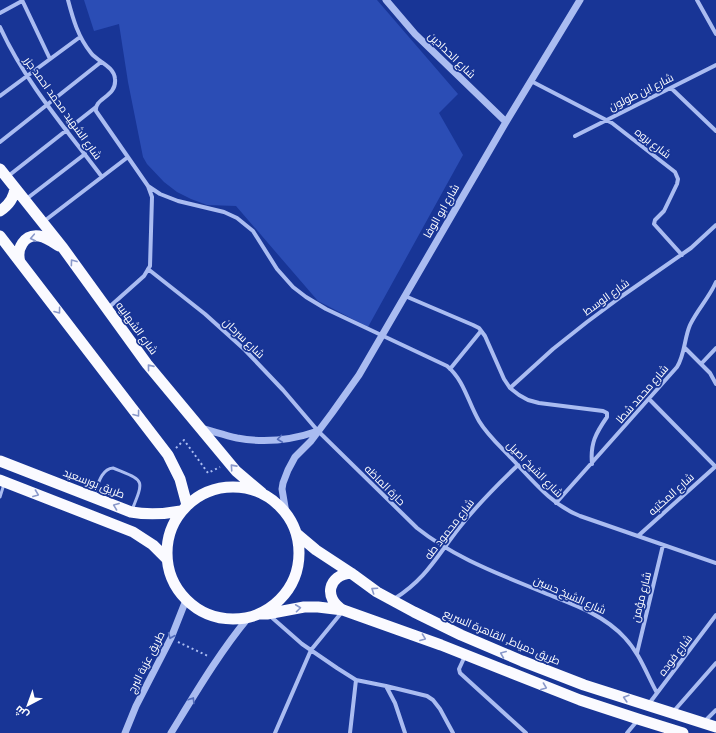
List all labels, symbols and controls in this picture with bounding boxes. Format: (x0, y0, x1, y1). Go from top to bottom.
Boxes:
street label: شارع الحدادين (425, 29, 479, 82)
street label: شارع الشهيد محمد احمد جزر (20, 53, 105, 163)
street label: شارع ابن طولون (606, 70, 676, 115)
street label: شارع بروه (631, 125, 674, 162)
street label: شارع ابو الوفا (420, 181, 463, 241)
one-way arrow (30, 233, 37, 242)
one-way arrow (71, 260, 78, 267)
street label: شارع الوسط (580, 276, 632, 319)
street label: شارع الشهابيه (112, 299, 161, 358)
one-way arrow (53, 306, 60, 313)
street label: شارع سرحان (220, 315, 268, 362)
street label: شارع محمد شطا (613, 362, 672, 427)
one-way arrow (148, 365, 155, 372)
one-way arrow (132, 410, 139, 417)
one-way arrow (276, 434, 283, 443)
street label: شارع الشيخ اصيل (503, 438, 566, 501)
street label: حارة الماظه (361, 462, 408, 509)
street label: طريق بورسعيد (61, 465, 127, 502)
one-way arrow (230, 465, 237, 472)
street label: شارع المكتبه (645, 470, 698, 519)
one-way arrow (33, 490, 40, 498)
street label: شارع محمود طه (421, 496, 478, 563)
one-way arrow (113, 502, 120, 510)
street label: شارع مؤمن (628, 570, 655, 624)
street label: شارع الشيخ حسين (531, 573, 608, 618)
one-way arrow (372, 588, 379, 595)
one-way arrow (295, 604, 301, 613)
street label: طريق دمياط, القاهرة السريع (441, 606, 563, 669)
street label: طريق عزبة البرج (124, 629, 168, 696)
one-way arrow (168, 632, 176, 639)
street label: شارع فوده (655, 632, 696, 679)
one-way arrow (420, 634, 427, 642)
one-way arrow (500, 650, 507, 658)
one-way arrow (540, 682, 547, 690)
north arrow (8, 685, 48, 725)
one-way arrow (622, 695, 629, 703)
one-way arrow (187, 697, 195, 704)
text: ش (12, 702, 32, 722)

